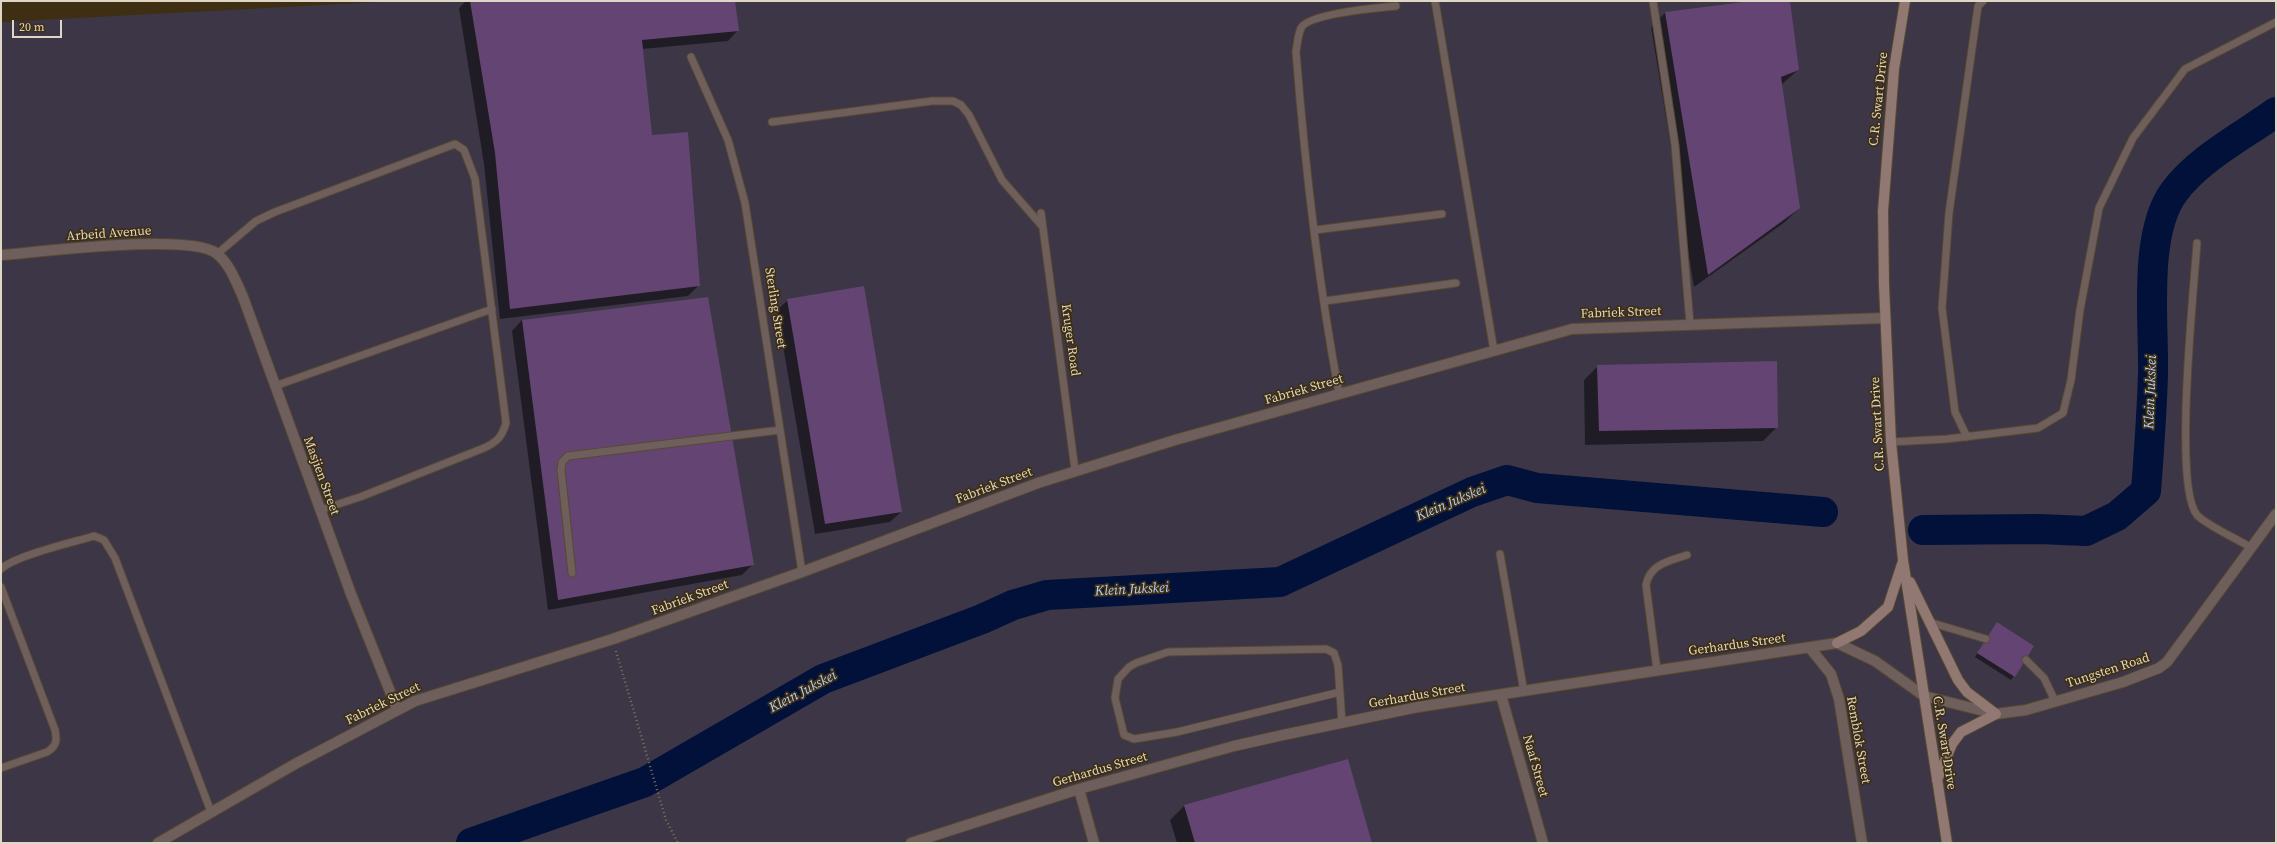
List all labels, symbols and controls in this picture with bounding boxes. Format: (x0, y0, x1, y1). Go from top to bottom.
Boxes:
scale bar (14, 12, 64, 38)
text: 20 m (19, 19, 45, 35)
street label: C.R. Swart Drive (1866, 51, 1892, 147)
street label: Arbeid Avenue (66, 223, 152, 245)
street label: Sterling Street (761, 266, 789, 350)
street label: Kruger Road (1057, 303, 1083, 377)
street label: Fabriek Street (1580, 304, 1662, 322)
water label: Klein Jukskei (2141, 355, 2161, 429)
street label: Fabriek Street (1263, 371, 1345, 409)
street label: C.R. Swart Drive (1868, 376, 1888, 472)
street label: Masjien Street (300, 435, 342, 517)
street label: Fabriek Street (954, 464, 1034, 508)
water label: Klein Jukskei (1414, 481, 1488, 525)
street label: Fabriek Street (649, 577, 731, 619)
water label: Klein Jukskei (1094, 580, 1170, 600)
street label: Gerhardus Street (1688, 630, 1786, 660)
street label: Tungsten Road (2064, 650, 2152, 692)
water label: Klein Jukskei (766, 667, 840, 717)
street label: Fabriek Street (343, 679, 423, 729)
street label: Gerhardus Street (1368, 680, 1466, 712)
street label: Remblok Street (1843, 695, 1873, 785)
street label: C.R. Swart Drive (1929, 695, 1959, 791)
street label: Naaf Street (1519, 733, 1551, 799)
street label: Gerhardus Street (1051, 749, 1149, 791)

